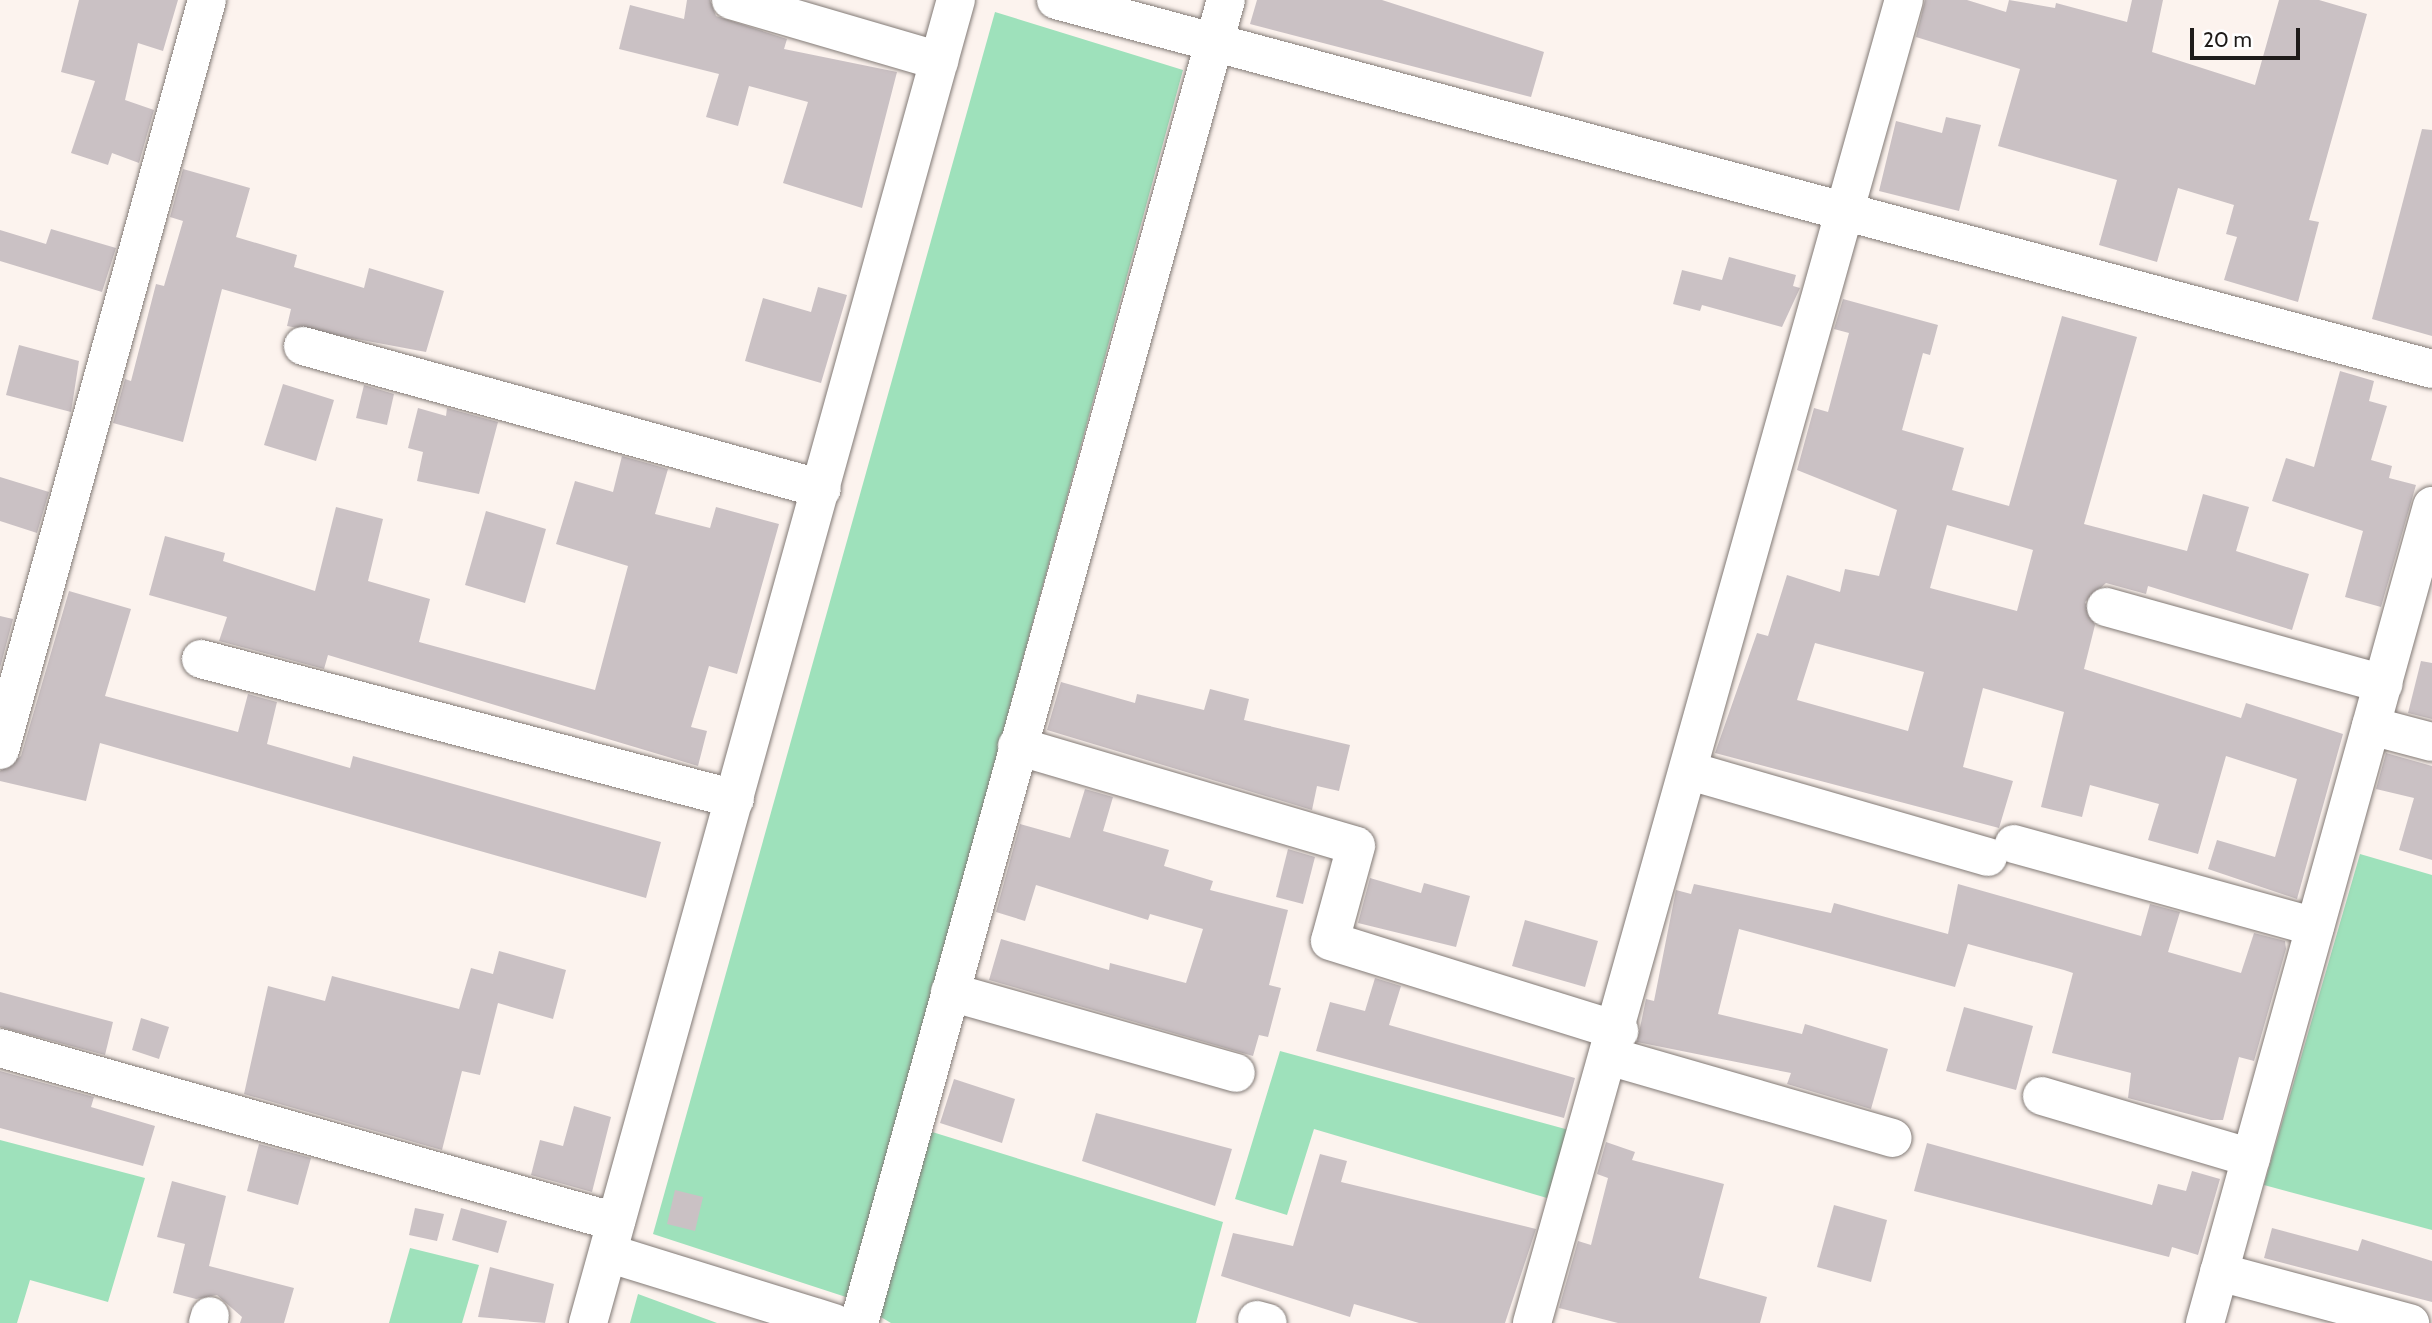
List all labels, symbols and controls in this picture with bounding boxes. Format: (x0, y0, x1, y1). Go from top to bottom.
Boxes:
scale bar (2194, 14, 2304, 58)
text: 20 m (2203, 27, 2252, 52)

